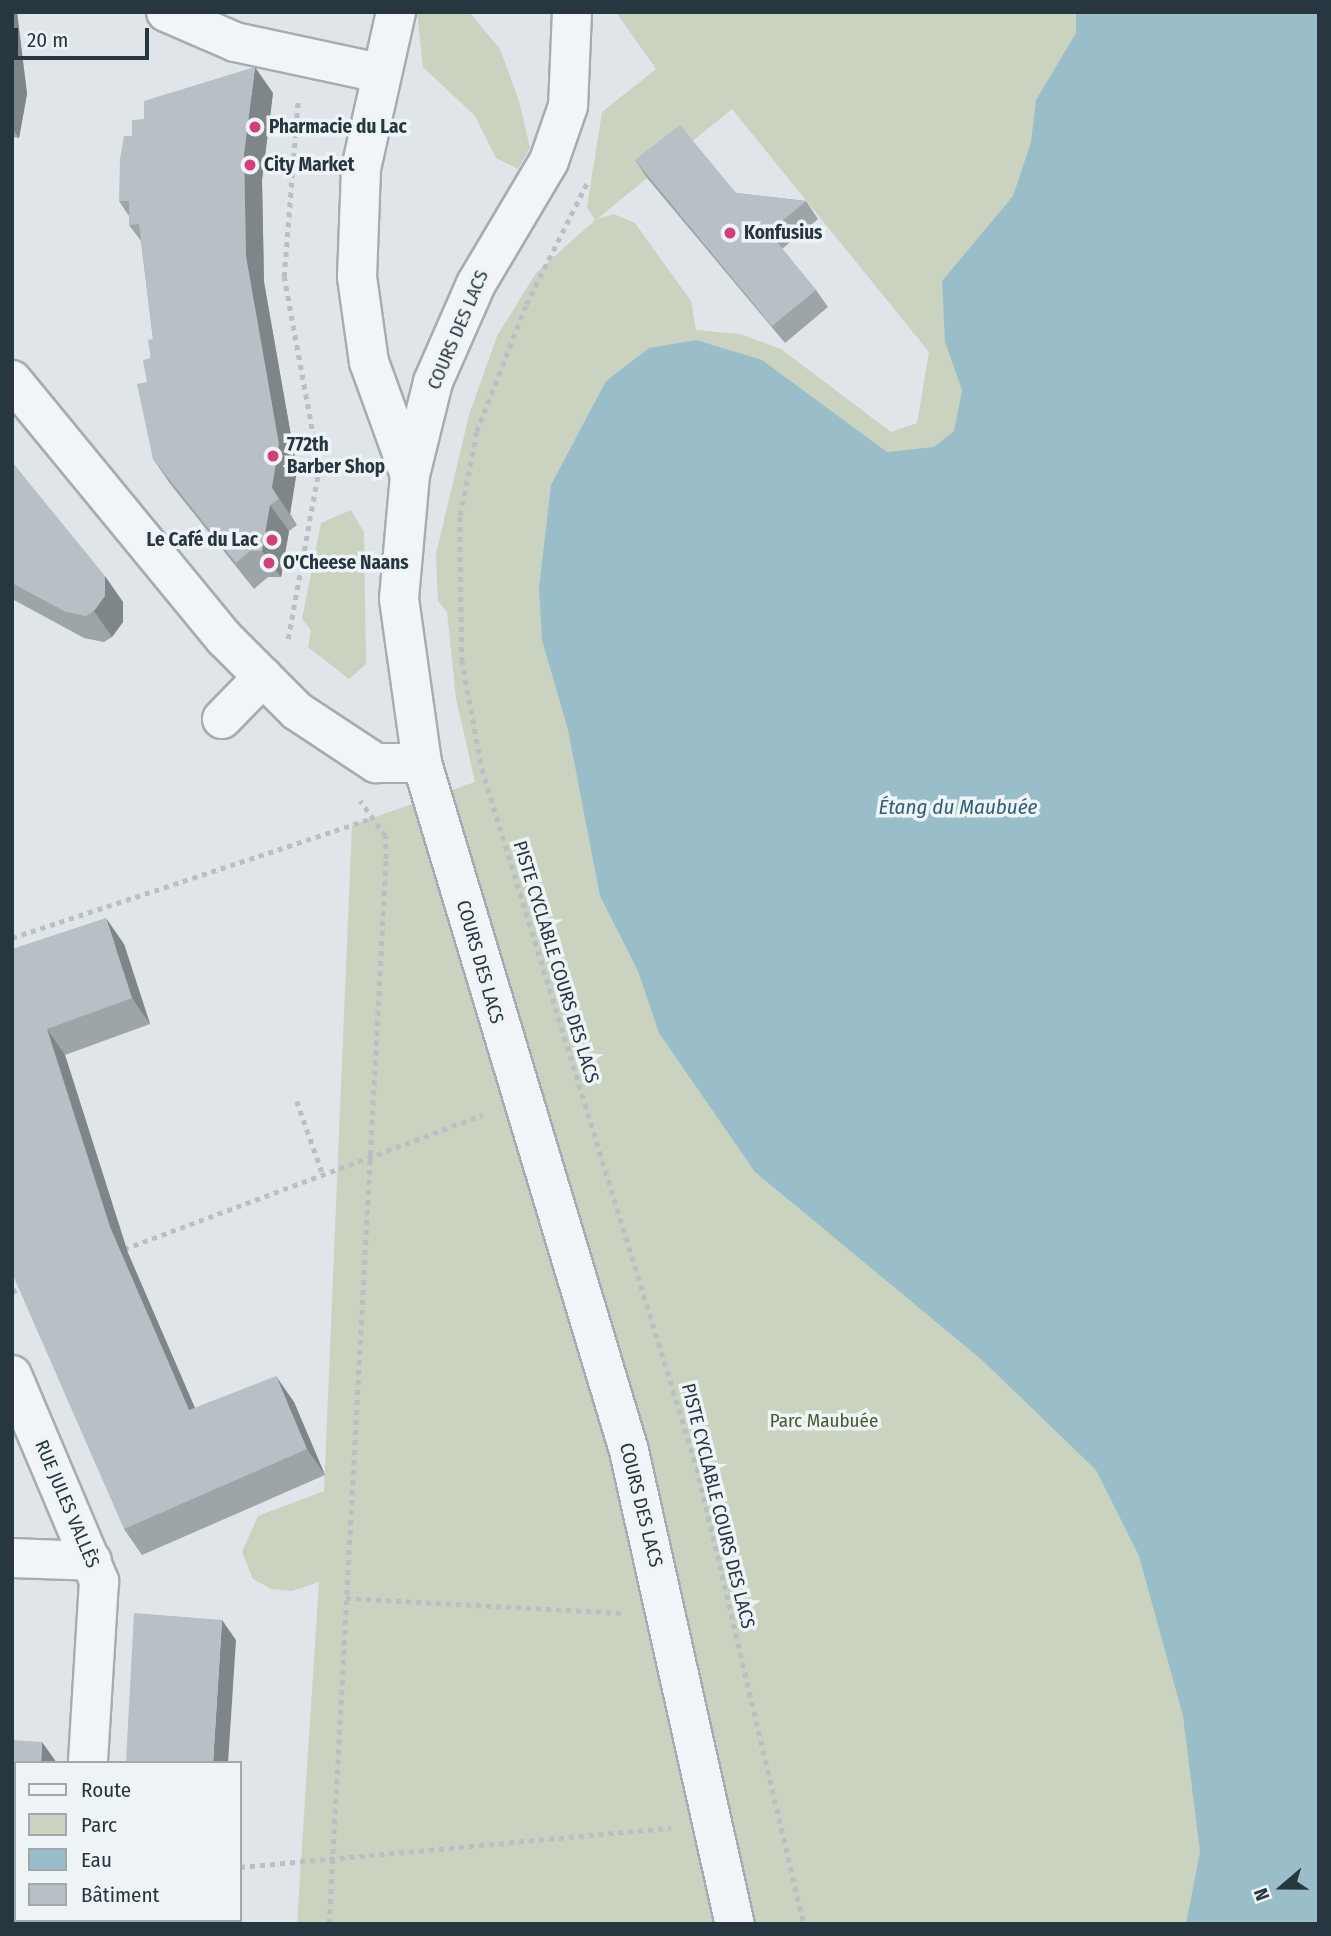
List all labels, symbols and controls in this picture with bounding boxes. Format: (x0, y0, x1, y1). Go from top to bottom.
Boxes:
scale bar (18, 14, 152, 58)
text: 20 m (27, 27, 68, 53)
place label: Pharmacie du Lac (269, 116, 407, 138)
marker: Pharmacie du Lac (247, 119, 263, 135)
place label: City Market (264, 154, 354, 176)
marker: City Market (242, 157, 258, 173)
place label: Konfusius (744, 222, 822, 244)
marker: Konfusius (722, 225, 738, 241)
street label: COURS DES LACS (423, 267, 493, 393)
place label: 772th Barber Shop (287, 434, 385, 478)
marker: 772th Barber Shop (265, 448, 281, 464)
place label: Le Café du Lac (146, 529, 258, 551)
marker: Le Café du Lac (264, 532, 280, 548)
place label: O'Cheese Naans (283, 552, 409, 574)
marker: O'Cheese Naans (261, 555, 277, 571)
water label: Étang du Maubuée (878, 794, 1038, 820)
street label: PISTE CYCLABLE COURS DES LACS (508, 838, 604, 1086)
street label: COURS DES LACS (451, 898, 509, 1026)
street label: PISTE CYCLABLE COURS DES LACS (676, 1381, 760, 1631)
park label: Parc Maubuée (770, 1410, 878, 1432)
street label: RUE JULES VALLÈS (30, 1437, 104, 1571)
street label: COURS DES LACS (615, 1440, 667, 1570)
legend (14, 1761, 242, 1922)
text: Route (81, 1777, 131, 1803)
text: Parc (81, 1812, 117, 1838)
text: Eau (81, 1847, 112, 1873)
north arrow (1247, 1852, 1317, 1922)
text: Bâtiment (81, 1882, 159, 1908)
text: N (1249, 1885, 1275, 1904)

